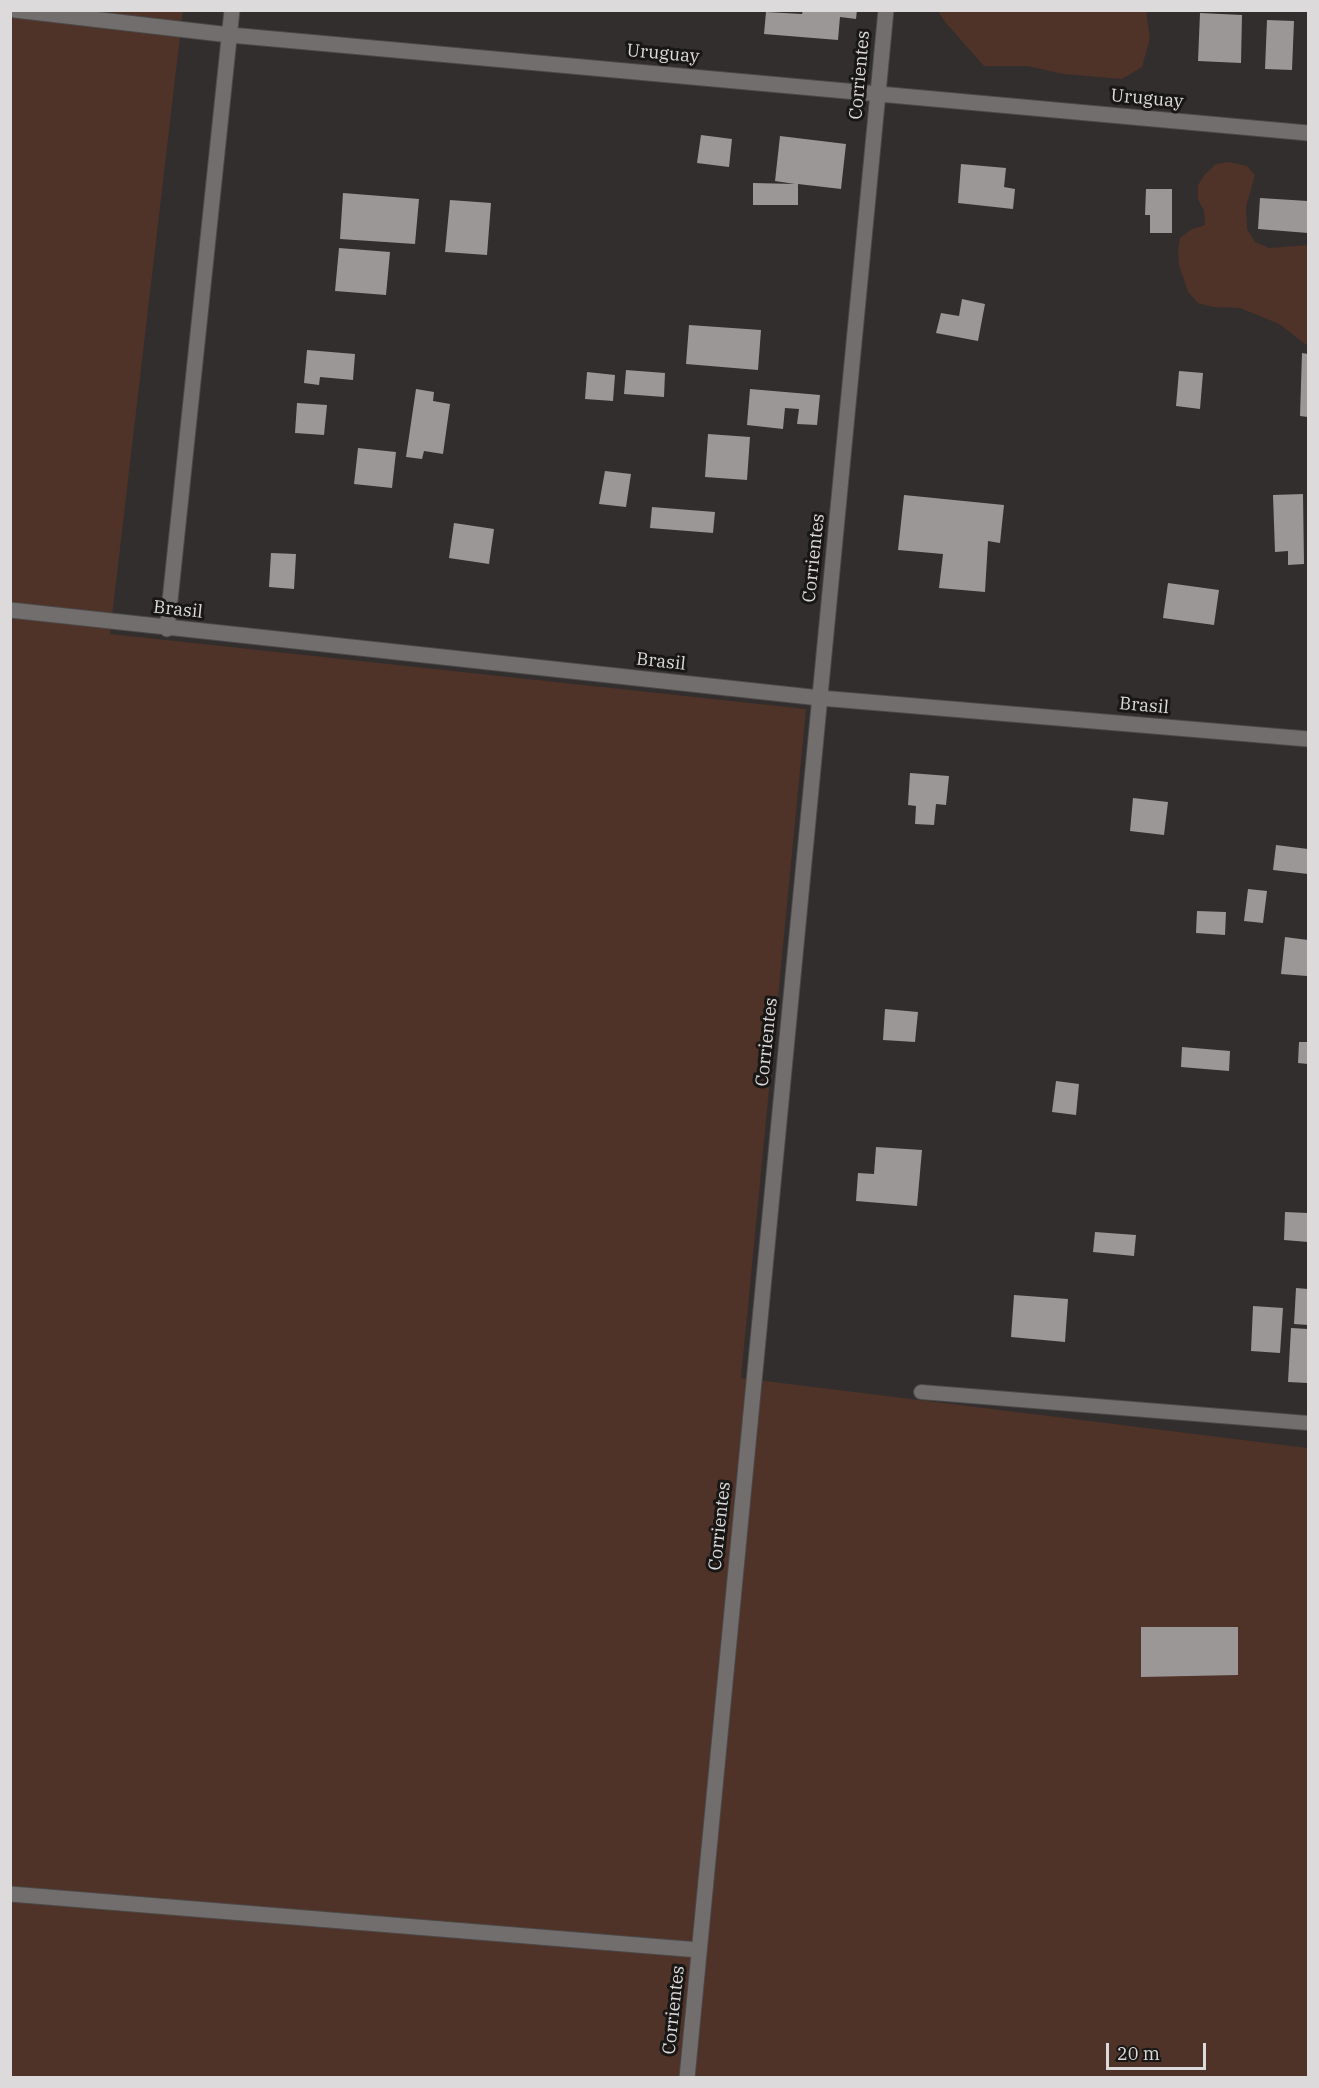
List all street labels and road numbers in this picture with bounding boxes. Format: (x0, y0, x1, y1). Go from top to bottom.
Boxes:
street label: Corrientes (845, 30, 875, 120)
street label: Uruguay (626, 40, 700, 68)
street label: Uruguay (1110, 85, 1184, 113)
street label: Corrientes (799, 513, 829, 603)
street label: Brasil (152, 597, 204, 623)
street label: Brasil (635, 649, 687, 675)
street label: Brasil (1118, 693, 1170, 719)
street label: Corrientes (752, 997, 782, 1087)
street label: Corrientes (705, 1481, 735, 1571)
street label: Corrientes (659, 1965, 689, 2055)

